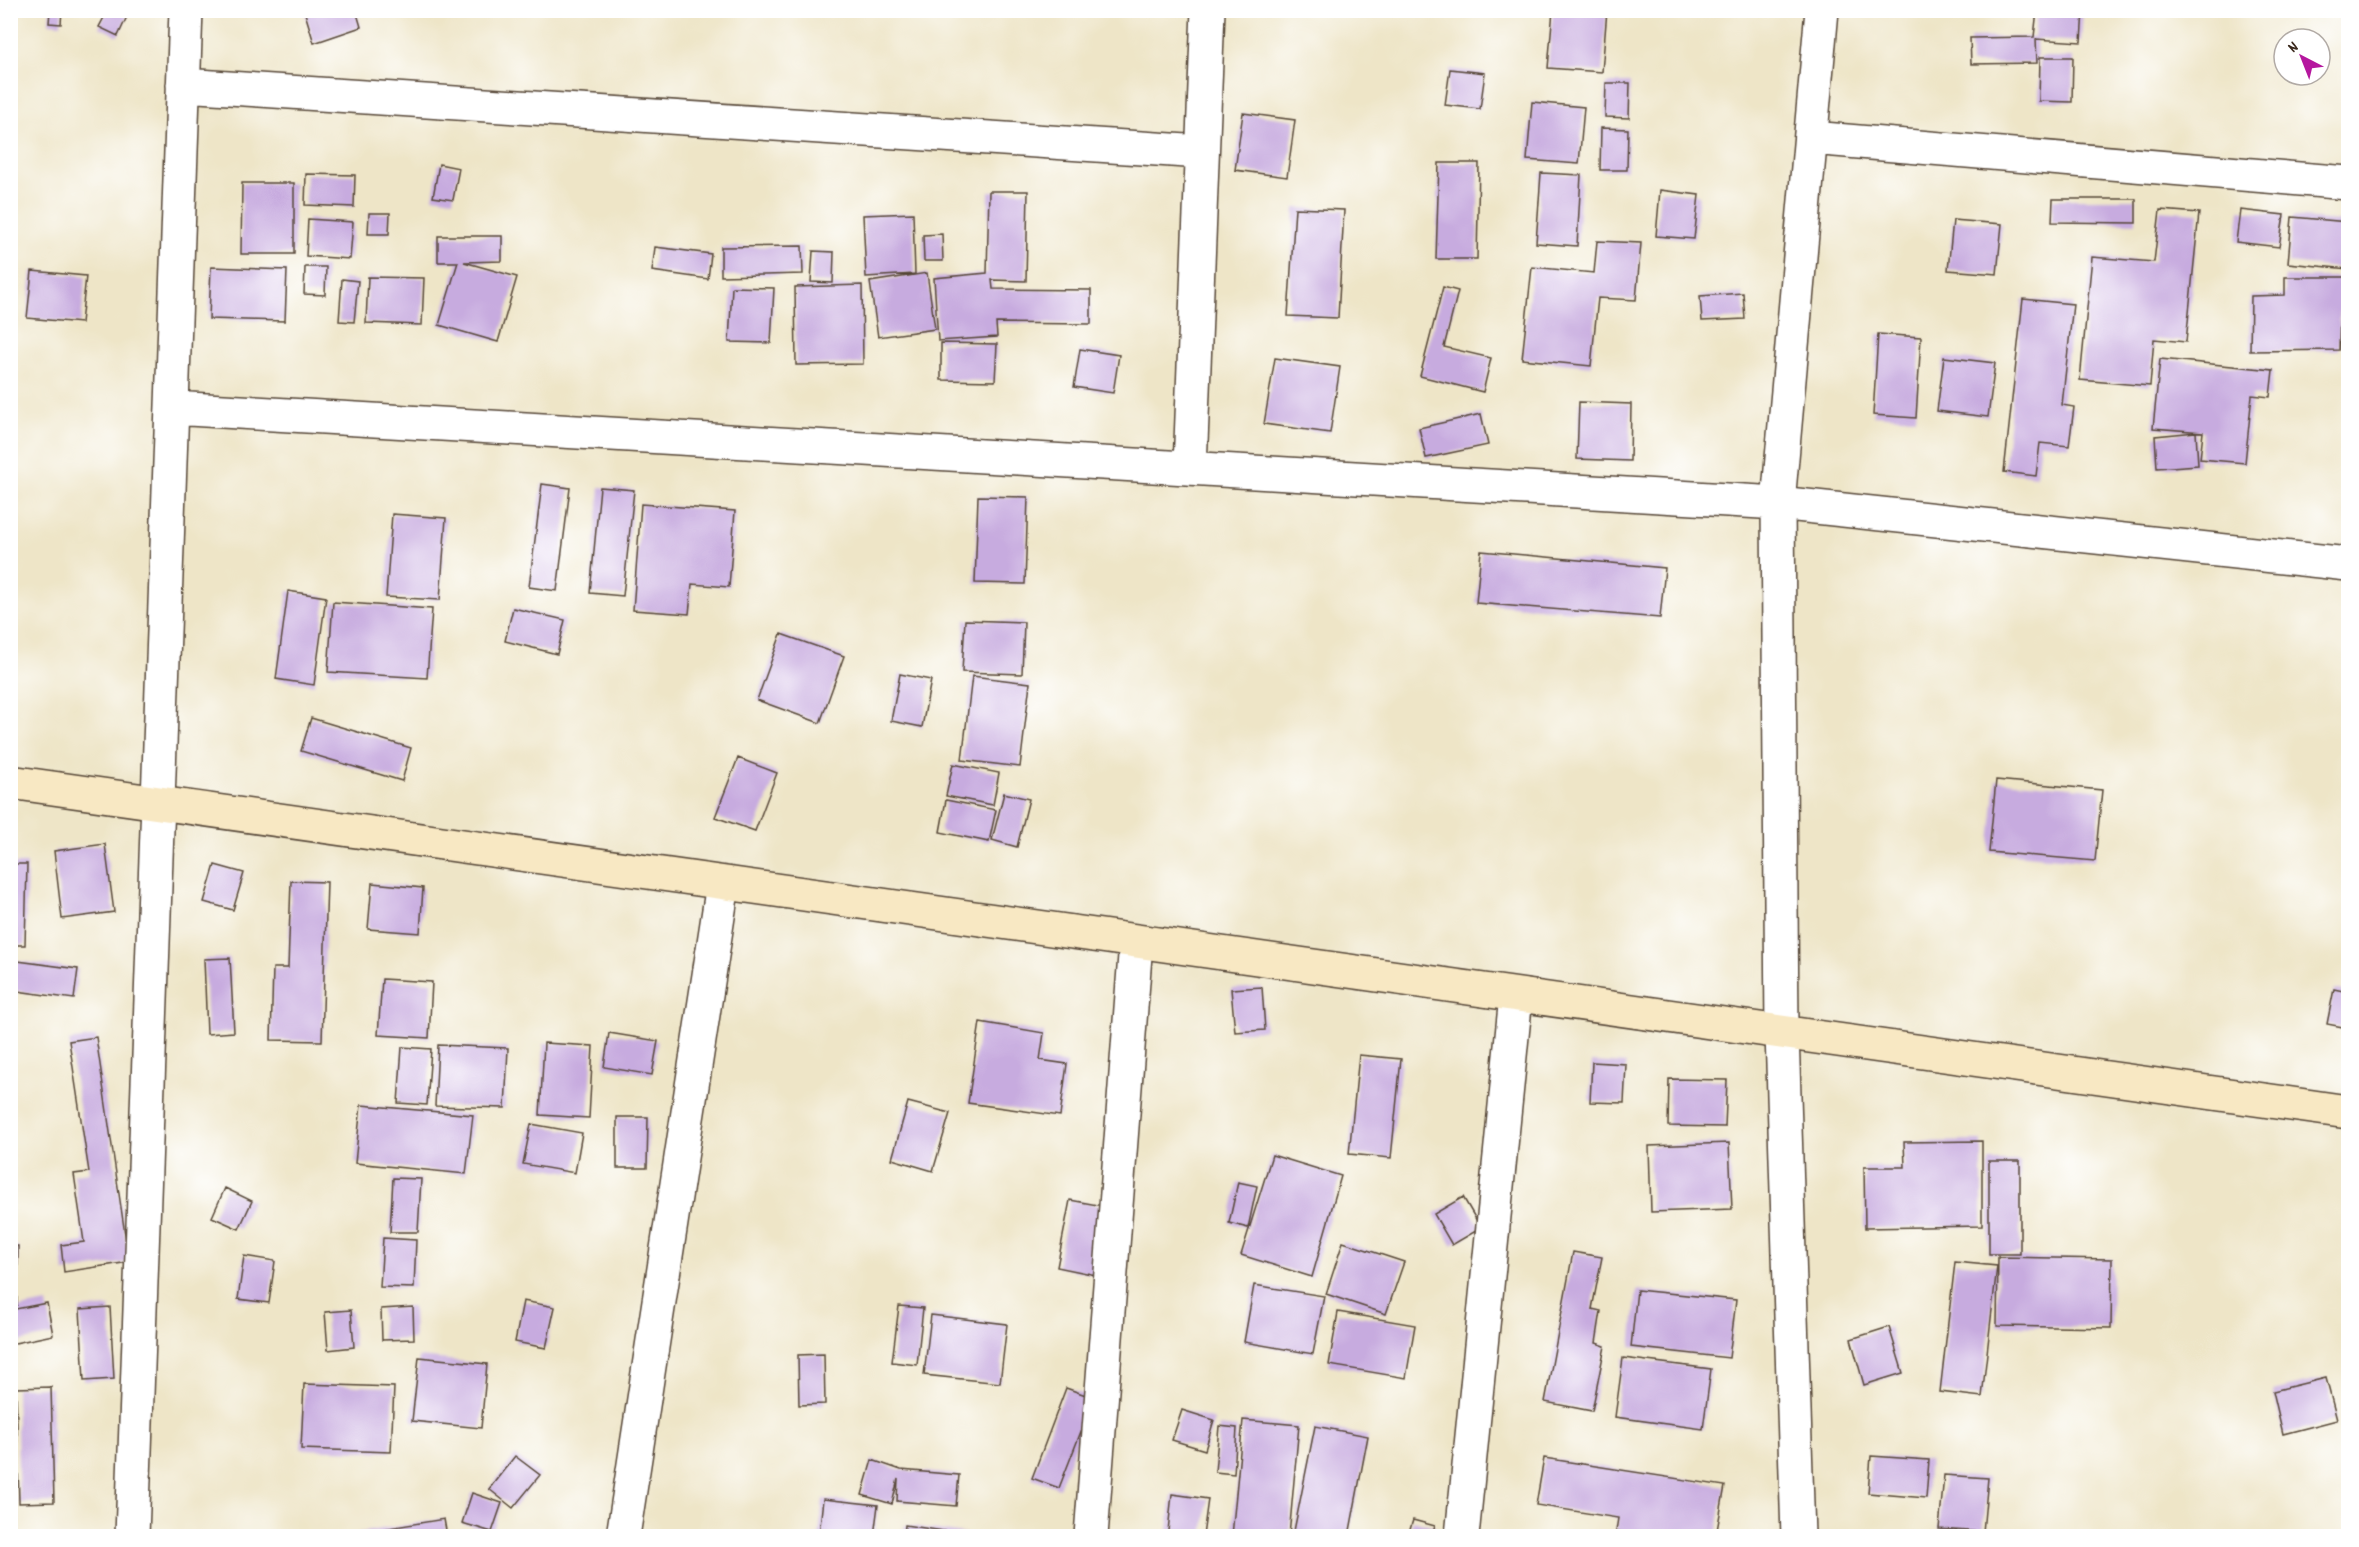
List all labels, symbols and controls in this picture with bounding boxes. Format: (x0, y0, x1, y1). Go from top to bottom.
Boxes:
north arrow (2272, 27, 2332, 87)
text: N (2283, 36, 2304, 59)

